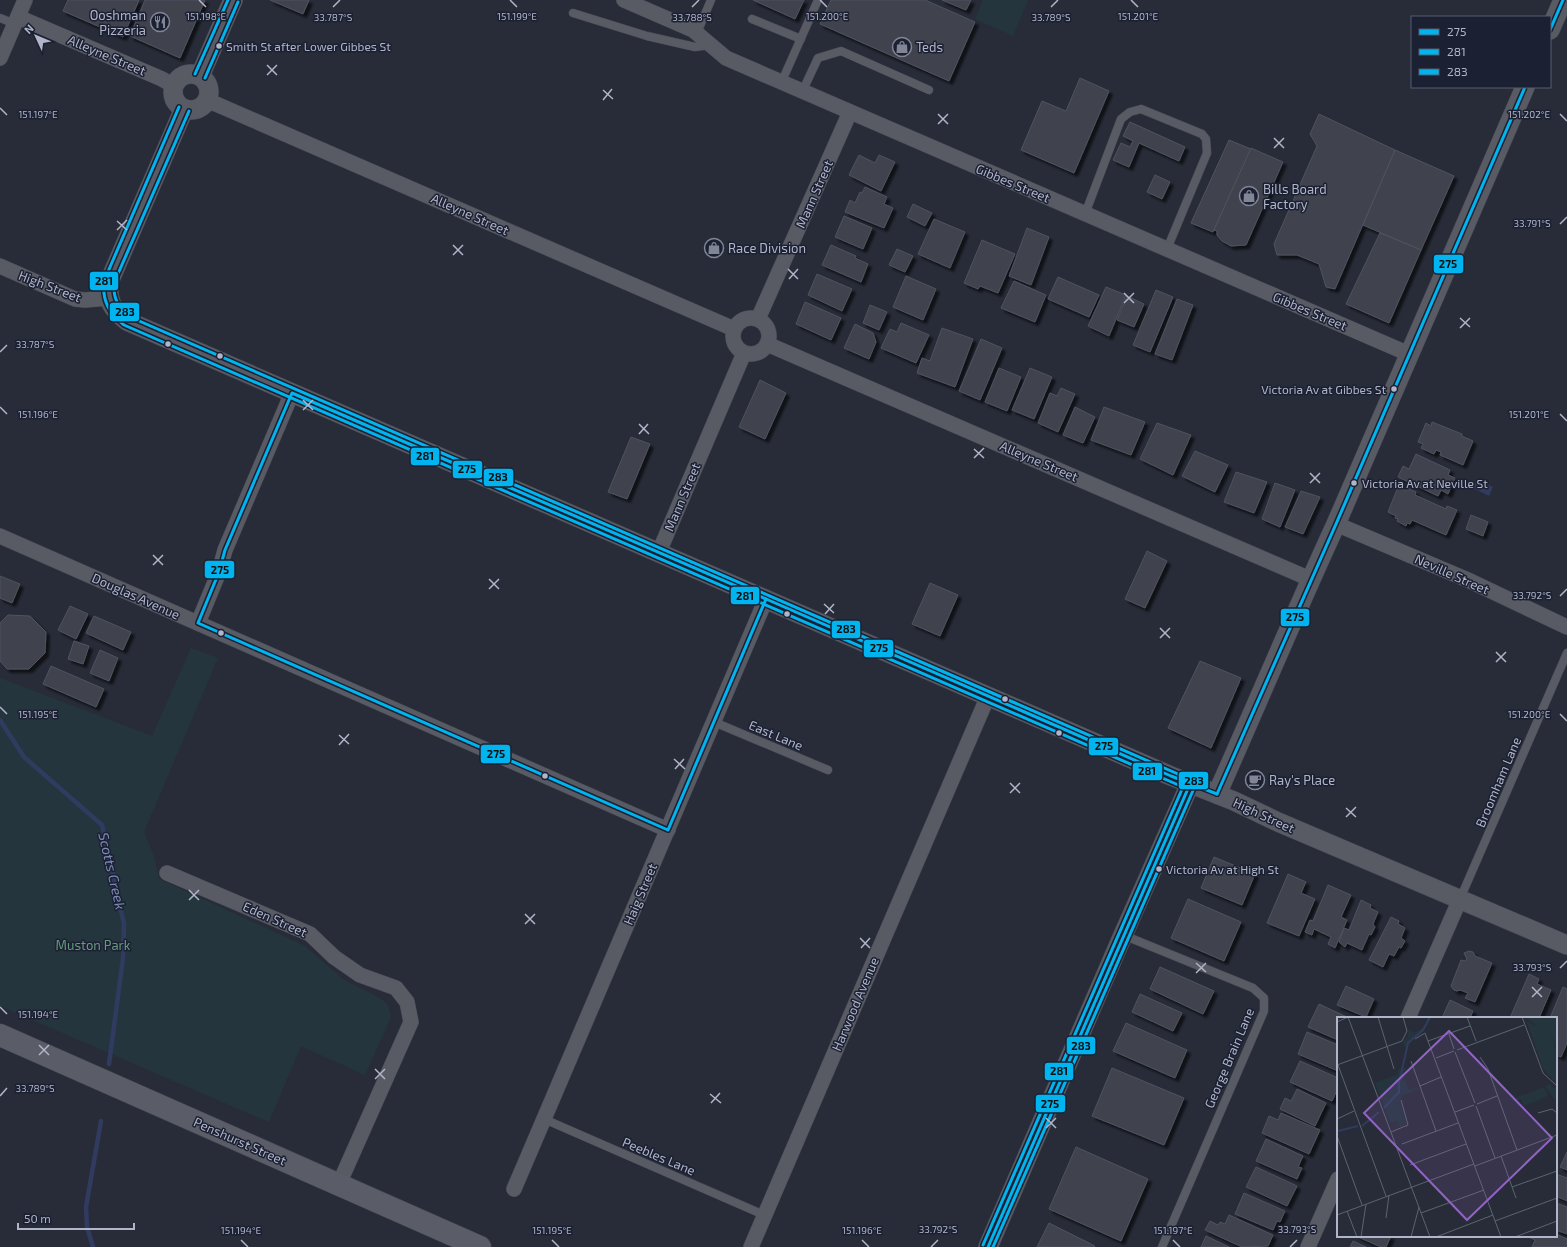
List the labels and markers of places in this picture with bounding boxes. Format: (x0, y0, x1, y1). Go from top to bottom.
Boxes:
place label: Ooshman Pizzeria (90, 7, 146, 38)
restaurant icon: Ooshman Pizzeria (149, 11, 171, 33)
shop icon: Teds (891, 36, 913, 58)
place label: Smith St after Lower Gibbes St (226, 39, 391, 53)
place label: Teds (916, 39, 943, 55)
marker: Smith St after Lower Gibbes St (214, 41, 224, 51)
place label: Bills Board Factory (1263, 181, 1327, 212)
shop icon: Bills Board Factory (1238, 185, 1260, 207)
shop icon: Race Division (703, 237, 725, 259)
place label: Race Division (728, 240, 806, 256)
unlabelled marker (163, 339, 173, 349)
unlabelled marker (215, 351, 225, 361)
place label: Victoria Av at Gibbes St (1261, 382, 1386, 396)
marker: Victoria Av at Gibbes St (1389, 384, 1399, 394)
place label: Victoria Av at Neville St (1362, 476, 1488, 490)
marker: Victoria Av at Neville St (1349, 478, 1359, 488)
unlabelled marker (782, 609, 792, 619)
unlabelled marker (216, 628, 226, 638)
unlabelled marker (1000, 694, 1010, 704)
unlabelled marker (1054, 728, 1064, 738)
cafe icon: Ray's Place (1244, 769, 1266, 791)
unlabelled marker (540, 771, 550, 781)
place label: Ray's Place (1269, 772, 1335, 788)
place label: Victoria Av at High St (1166, 862, 1279, 876)
marker: Victoria Av at High St (1154, 864, 1164, 874)

